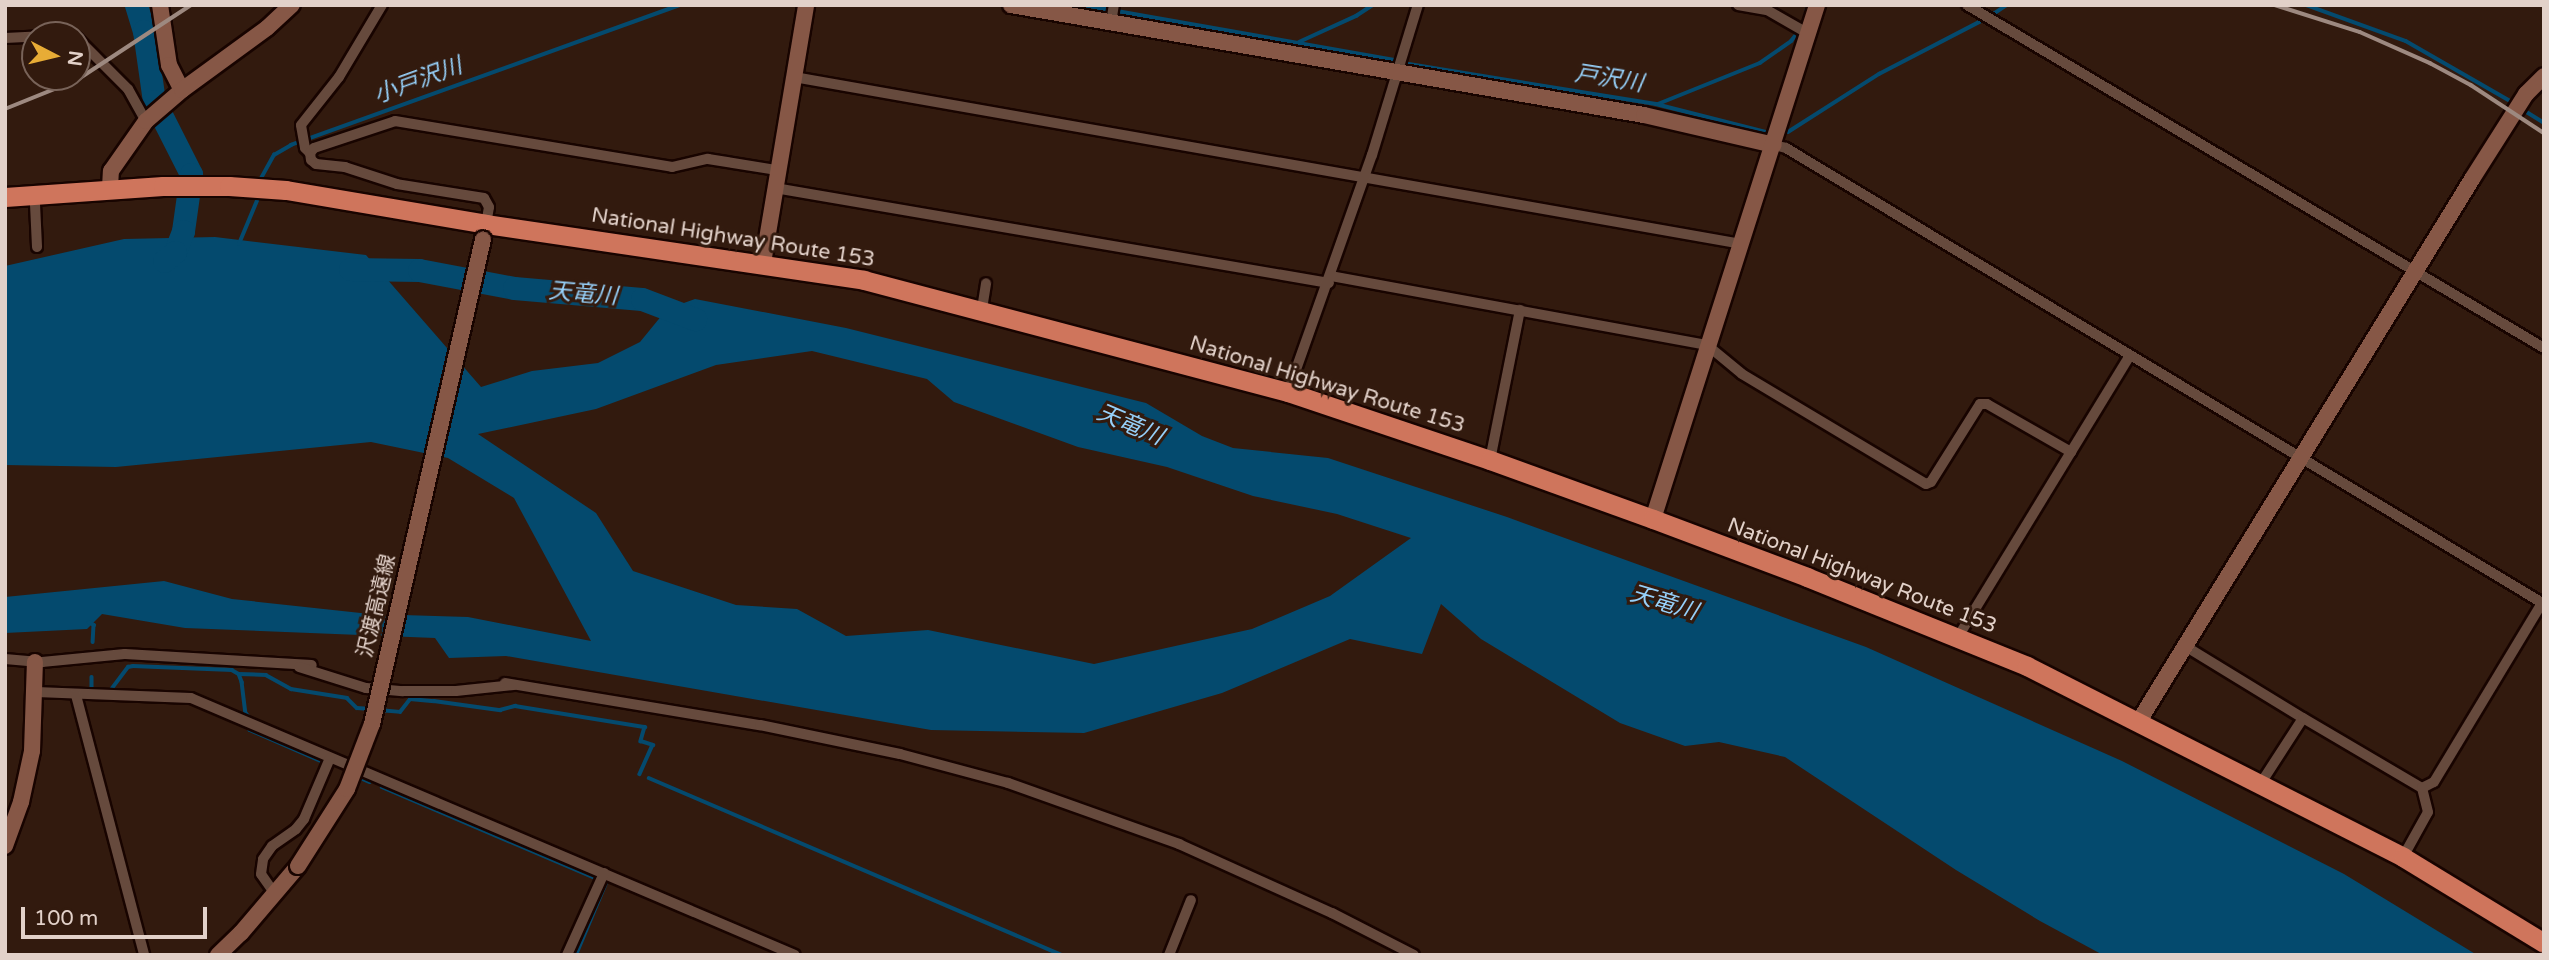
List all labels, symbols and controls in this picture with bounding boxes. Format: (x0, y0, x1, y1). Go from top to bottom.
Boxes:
north arrow (21, 21, 91, 91)
text: N (63, 49, 87, 67)
water label: 小戸沢川 (370, 52, 466, 110)
water label: 戸沢川 (1573, 60, 1645, 98)
street label: National Highway Route 153 (589, 203, 877, 273)
water label: 天竜川 (547, 277, 619, 311)
street label: National Highway Route 153 (1186, 331, 1468, 439)
water label: 天竜川 (1093, 399, 1167, 451)
street label: National Highway Route 153 (1724, 513, 2000, 639)
street label: 沢渡高遠線 (353, 552, 401, 660)
water label: 天竜川 (1627, 580, 1701, 626)
scale bar (24, 894, 210, 938)
text: 100 m (34, 906, 98, 931)

